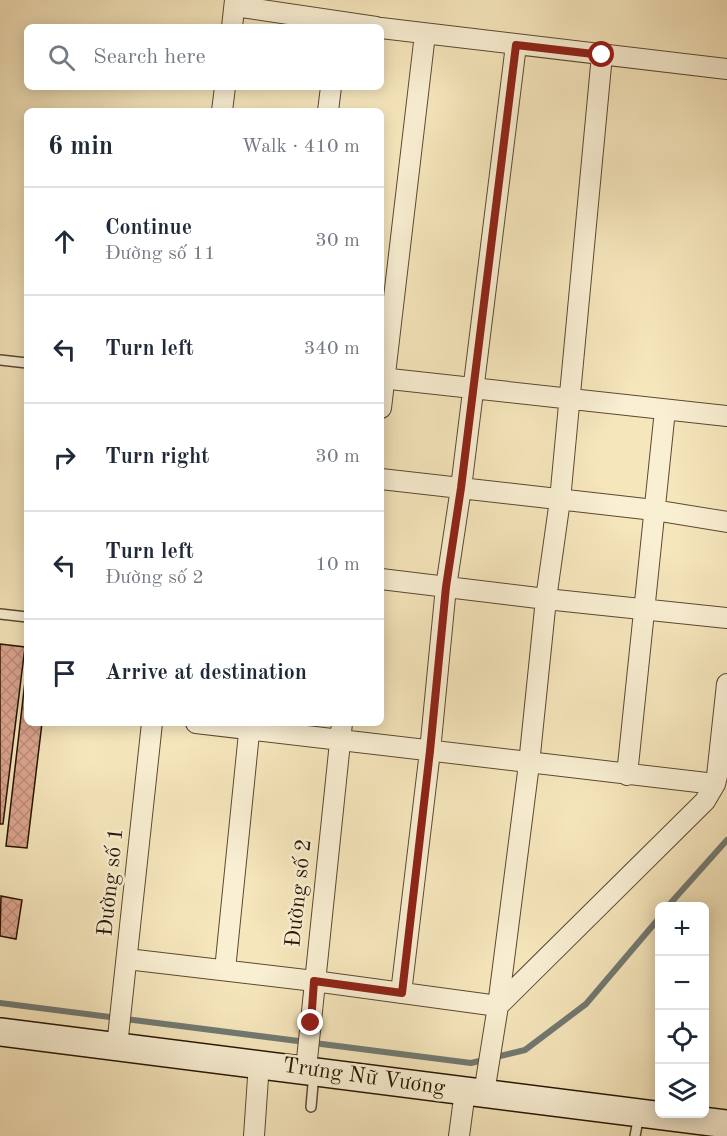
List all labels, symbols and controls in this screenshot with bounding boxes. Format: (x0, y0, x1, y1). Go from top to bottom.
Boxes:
search box (24, 24, 384, 90)
icon: search (45, 41, 78, 74)
route start (588, 41, 614, 67)
text: Search here (93, 46, 206, 68)
text: 6 min (48, 134, 113, 160)
text: Walk · 410 m (241, 137, 360, 157)
text: Continue (105, 217, 192, 239)
icon: ahead (48, 225, 81, 258)
text: 30 m (315, 231, 360, 251)
text: Đường số 11 (105, 244, 216, 264)
icon: left (48, 333, 81, 366)
text: Turn left (105, 338, 194, 360)
text: 340 m (304, 339, 360, 359)
icon: right (48, 441, 81, 474)
text: Turn right (105, 446, 209, 468)
text: 30 m (315, 447, 360, 467)
text: Turn left (105, 541, 194, 563)
icon: left (48, 549, 81, 582)
text: 10 m (315, 555, 360, 575)
text: Đường số 2 (105, 568, 204, 588)
icon: arrive (48, 657, 81, 690)
text: Arrive at destination (105, 662, 307, 684)
street label: Đường số 1 (94, 827, 128, 937)
street label: Đường số 2 (282, 838, 316, 948)
map controls (655, 902, 709, 1118)
button: + (655, 902, 709, 956)
button: − (655, 956, 709, 1010)
route end (297, 1009, 323, 1035)
button: locate (655, 1010, 709, 1064)
street label: Trưng Nữ Vương (281, 1055, 447, 1099)
button: layers (655, 1064, 709, 1118)

